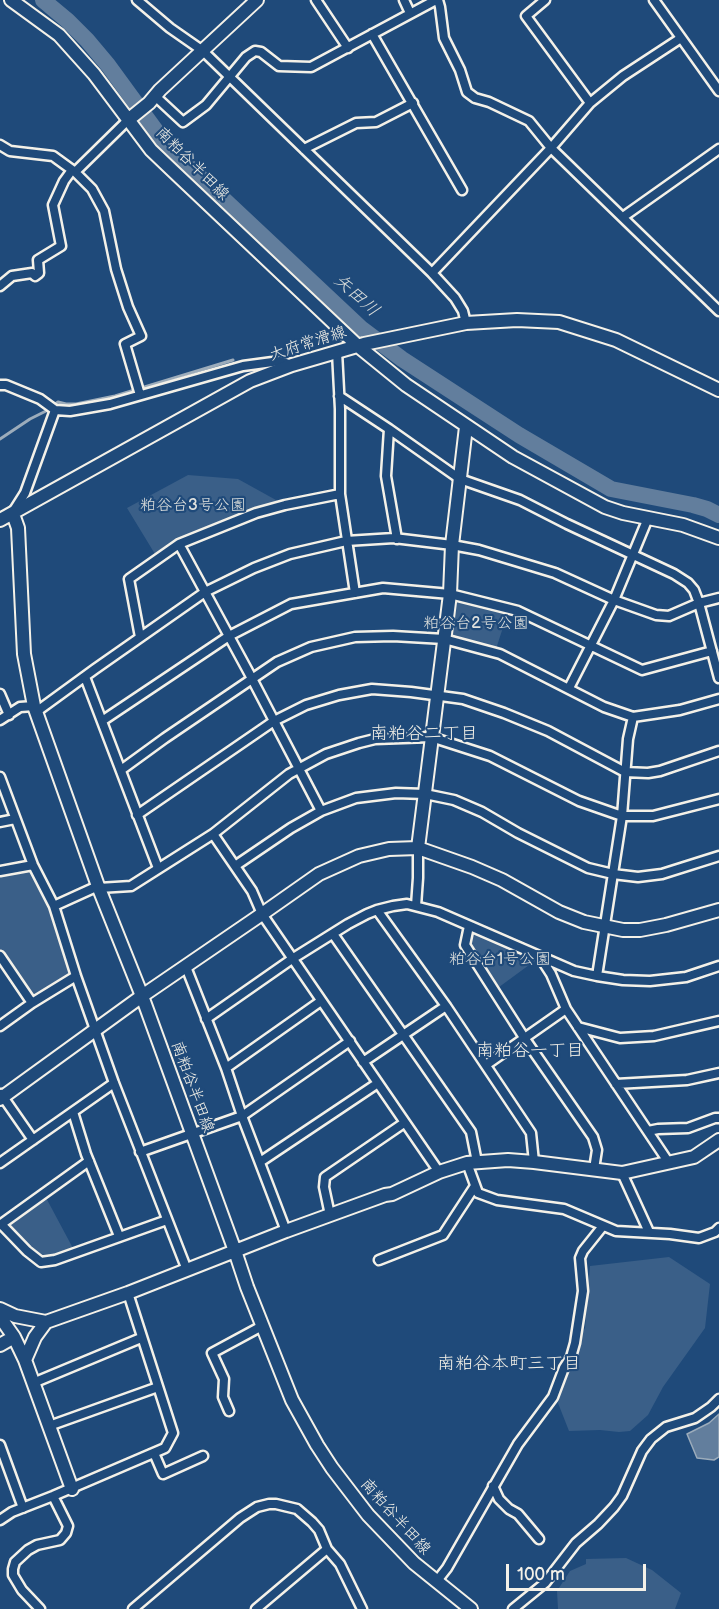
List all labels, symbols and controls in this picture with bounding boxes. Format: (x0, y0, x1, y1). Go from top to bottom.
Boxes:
street label: 南粕谷半田線 (151, 123, 233, 205)
water label: 矢田川 (329, 270, 383, 322)
street label: 大府常滑線 (267, 323, 349, 365)
park label: 粕谷台3号公園 (140, 496, 246, 516)
park label: 粕谷台2号公園 (423, 614, 529, 634)
district label: 南粕谷二丁目 (370, 723, 478, 745)
park label: 粕谷台1号公園 (449, 950, 551, 970)
street label: 南粕谷半田線 (167, 1039, 217, 1135)
district label: 南粕谷一丁目 (476, 1040, 584, 1062)
district label: 南粕谷本町三丁目 (437, 1353, 581, 1375)
street label: 南粕谷半田線 (356, 1475, 434, 1559)
scale bar (509, 1552, 648, 1590)
text: 100 m (517, 1564, 565, 1585)

